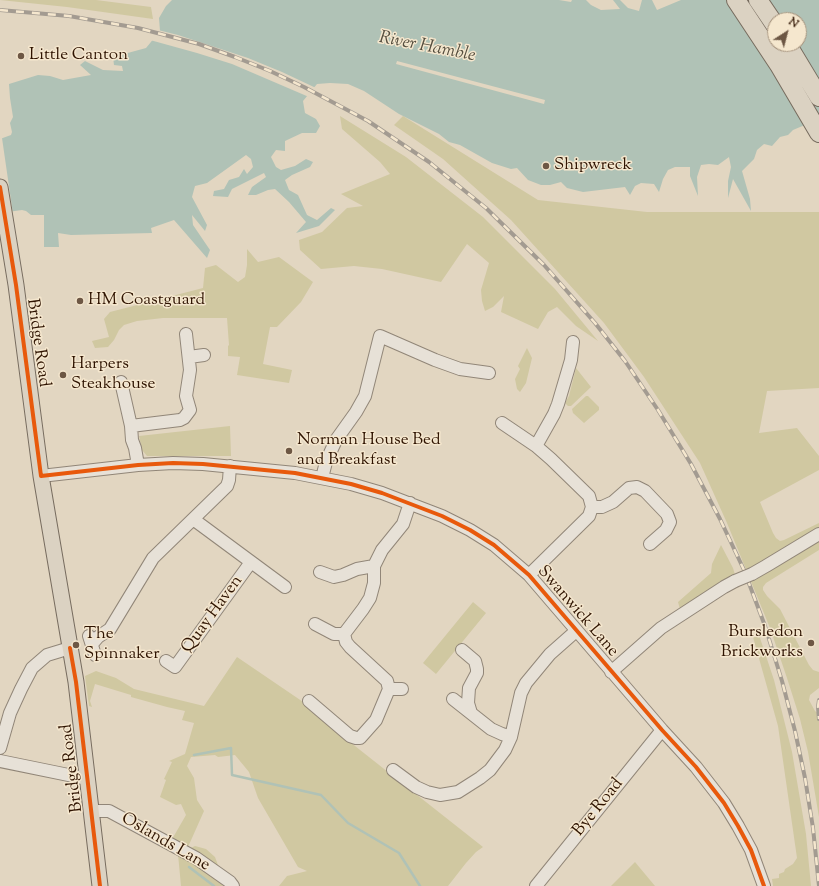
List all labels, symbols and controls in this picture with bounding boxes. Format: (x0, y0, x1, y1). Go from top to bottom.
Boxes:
north arrow (767, 12, 807, 52)
text: N (785, 14, 802, 32)
water label: River Hamble (377, 28, 477, 68)
place label: Little Canton (29, 46, 128, 66)
marker: Little Canton (16, 51, 26, 61)
place label: Shipwreck (554, 156, 632, 176)
marker: Shipwreck (541, 161, 551, 171)
place label: HM Coastguard (88, 291, 205, 311)
marker: HM Coastguard (75, 296, 85, 306)
street label: Bridge Road (21, 297, 53, 389)
place label: Harpers Steakhouse (71, 355, 155, 395)
marker: Harpers Steakhouse (58, 370, 68, 380)
place label: Norman House Bed and Breakfast (297, 431, 441, 471)
marker: Norman House Bed and Breakfast (284, 446, 294, 456)
street label: Swanwick Lane (532, 562, 622, 662)
street label: Quay Haven (178, 572, 248, 658)
place label: Bursledon Brickworks (721, 623, 803, 663)
place label: The Spinnaker (84, 625, 160, 665)
marker: Bursledon Brickworks (806, 638, 816, 648)
marker: The Spinnaker (71, 640, 81, 650)
street label: Bridge Road (57, 722, 89, 814)
street label: Bye Road (569, 775, 629, 841)
street label: Oslands Lane (117, 809, 213, 877)

